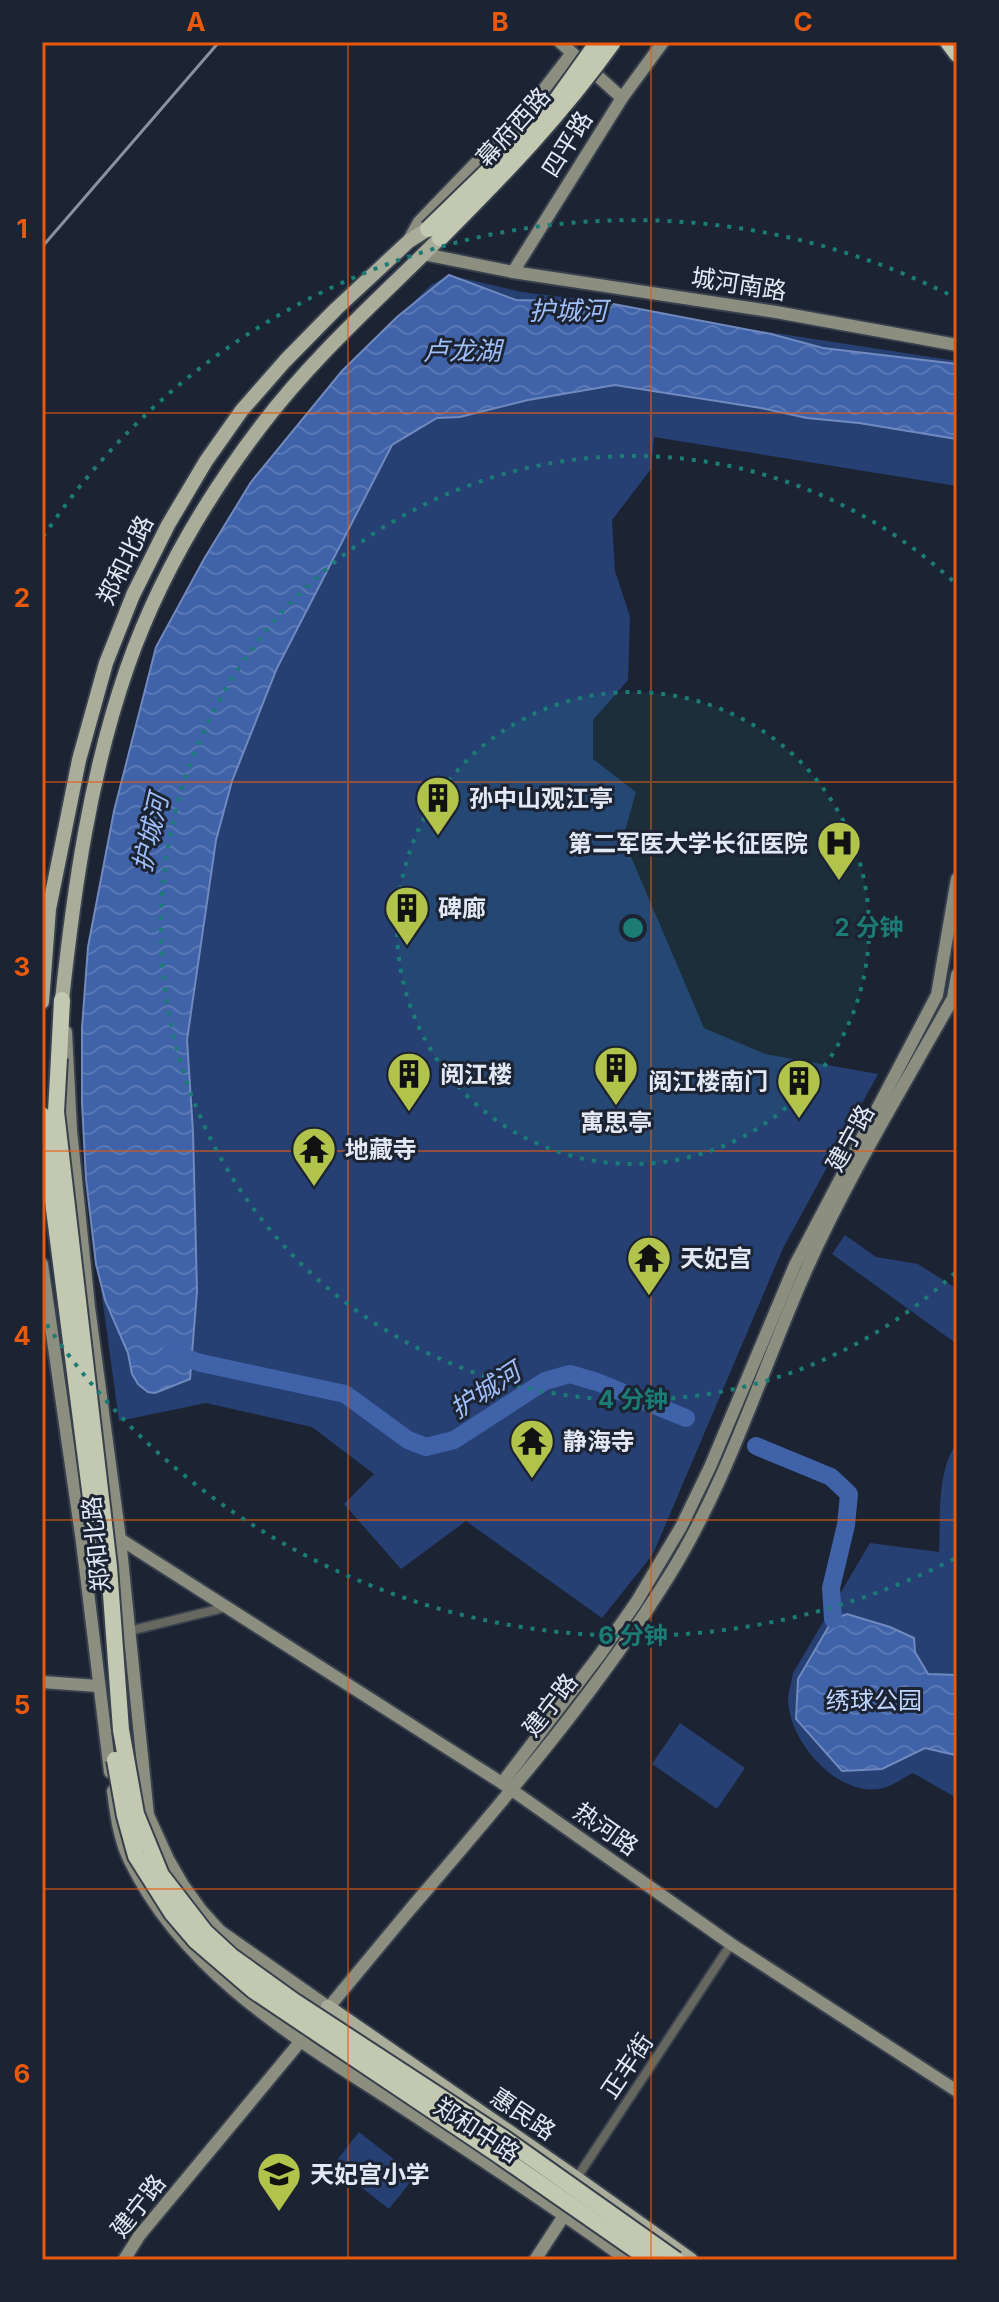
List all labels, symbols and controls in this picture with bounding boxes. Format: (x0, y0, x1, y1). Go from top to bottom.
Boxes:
text: A (186, 6, 206, 37)
text: B (491, 6, 509, 37)
text: C (793, 6, 813, 37)
street label: 幕府西路 (470, 82, 556, 172)
street label: 四平路 (536, 106, 598, 182)
text: 1 (16, 213, 28, 244)
street label: 城河南路 (689, 262, 789, 306)
water label: 护城河 (529, 295, 612, 326)
water label: 卢龙湖 (423, 335, 505, 366)
street label: 郑和北路 (91, 511, 159, 609)
text: 2 (14, 582, 30, 613)
building icon: 孙中山观江亭 (414, 774, 462, 837)
place label: 孙中山观江亭 (469, 784, 613, 813)
water label: 护城河 (126, 787, 175, 874)
hospital icon: 第二军医大学长征医院 (815, 819, 863, 882)
place label: 第二军医大学长征医院 (568, 829, 808, 858)
building icon: 碑廊 (383, 884, 431, 947)
place label: 碑廊 (438, 894, 486, 923)
text: 2 分钟 (835, 913, 903, 942)
centre of rings (619, 914, 647, 942)
text: 3 (14, 951, 30, 982)
building icon: 寓思亭 (592, 1044, 640, 1107)
building icon: 阅江楼 (385, 1050, 433, 1113)
building icon: 阅江楼南门 (775, 1057, 823, 1120)
place label: 阅江楼 (440, 1060, 512, 1089)
place label: 阅江楼南门 (648, 1067, 768, 1096)
street label: 建宁路 (820, 1099, 880, 1177)
place label: 寓思亭 (580, 1108, 652, 1137)
temple icon: 地藏寺 (290, 1125, 338, 1188)
place label: 地藏寺 (345, 1135, 417, 1164)
temple icon: 天妃宫 (625, 1234, 673, 1297)
place label: 天妃宫 (680, 1244, 752, 1273)
text: 4 (13, 1320, 31, 1351)
water label: 护城河 (444, 1353, 530, 1424)
text: 4 分钟 (598, 1385, 668, 1414)
temple icon: 静海寺 (508, 1417, 556, 1480)
place label: 静海寺 (563, 1427, 635, 1456)
street label: 郑和北路 (77, 1495, 115, 1593)
text: 6 分钟 (598, 1621, 668, 1650)
street label: 建宁路 (516, 1668, 584, 1742)
park label: 绣球公园 (826, 1686, 922, 1715)
text: 5 (14, 1689, 30, 1720)
street label: 热河路 (568, 1796, 644, 1862)
street label: 正丰街 (595, 2028, 659, 2104)
text: 6 (14, 2058, 30, 2089)
street label: 惠民路 (485, 2082, 561, 2146)
street label: 郑和中路 (429, 2092, 525, 2168)
school or university icon: 天妃宫小学 (255, 2150, 303, 2213)
place label: 天妃宫小学 (310, 2160, 430, 2189)
street label: 建宁路 (104, 2169, 172, 2243)

